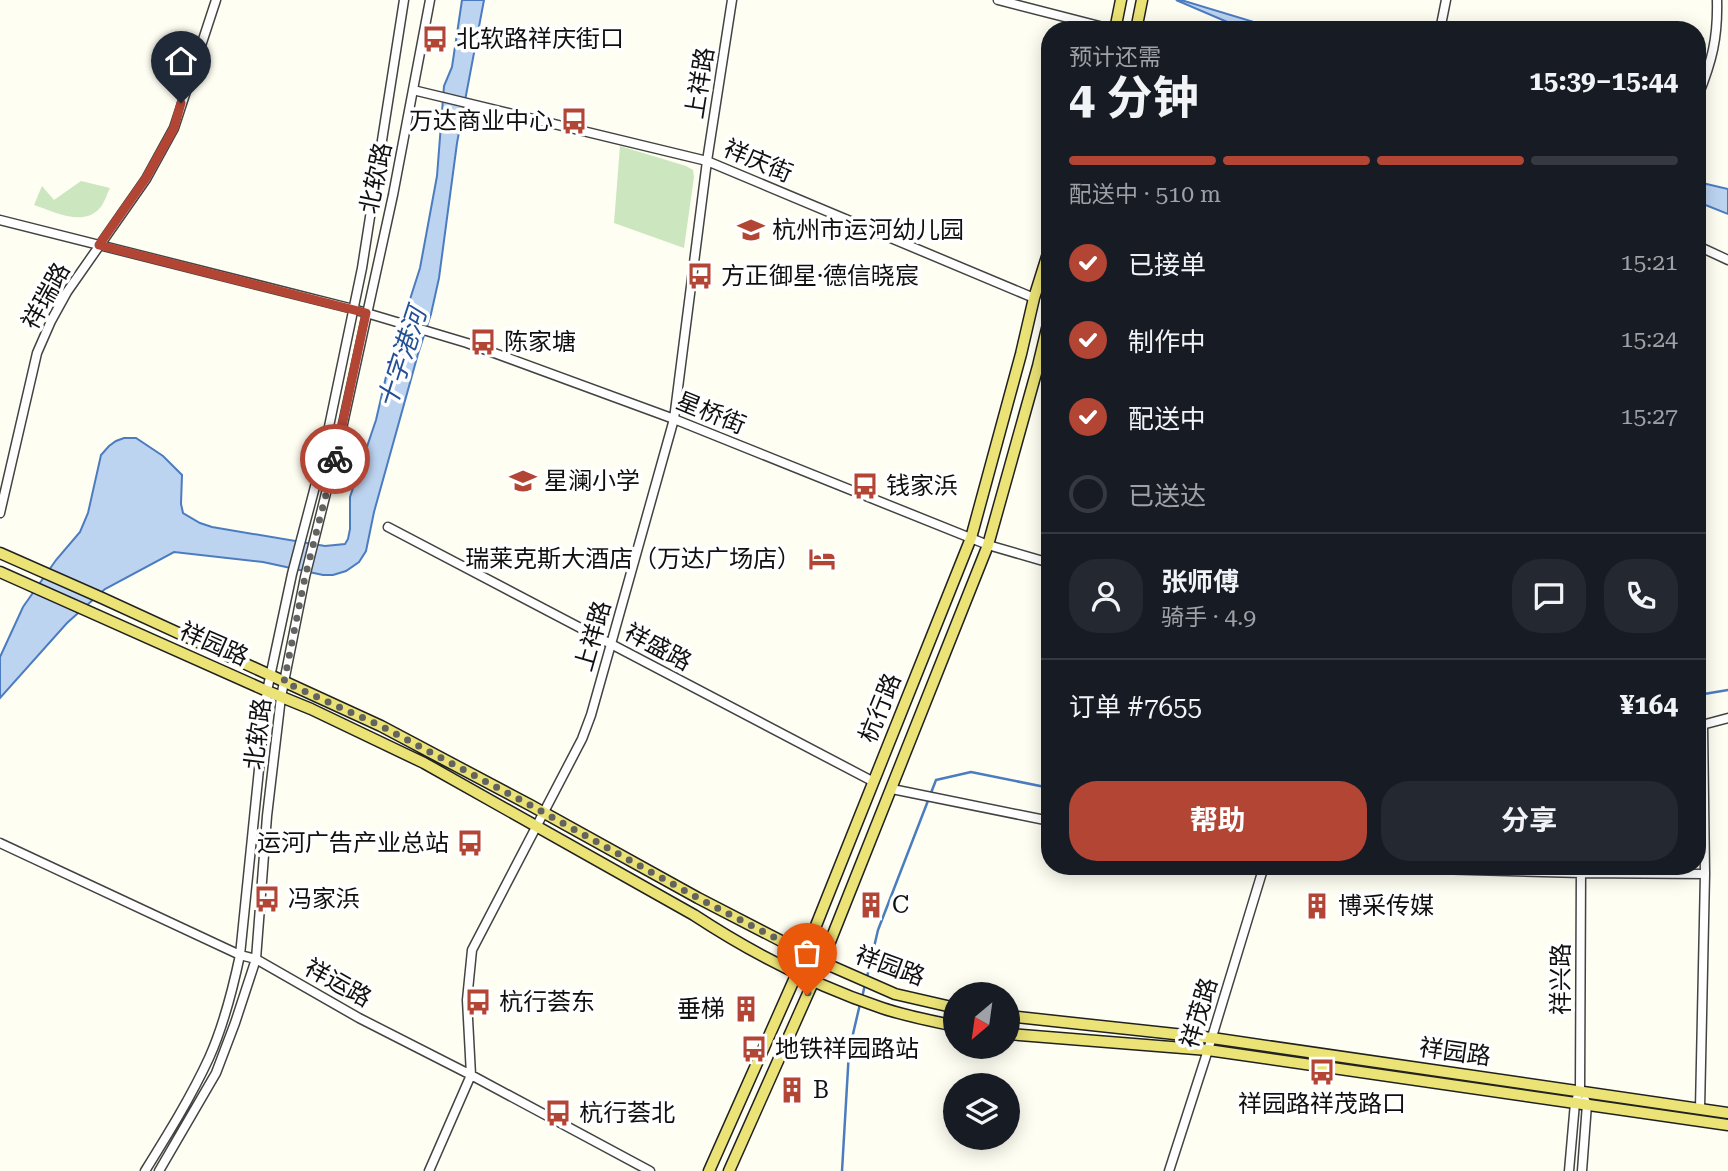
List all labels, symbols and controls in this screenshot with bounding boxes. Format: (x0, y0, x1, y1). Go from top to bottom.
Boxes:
bus stop icon: 北软路祥庆街口 (420, 24, 450, 54)
place label: 北软路祥庆街口 (456, 25, 624, 53)
pin (151, 31, 211, 103)
icon: home (162, 42, 200, 80)
text: 预计还需 (1069, 44, 1161, 71)
street label: 上祥路 (681, 45, 719, 121)
text: 15:39–15:44 (1529, 66, 1678, 96)
text: 4 分钟 (1069, 71, 1198, 125)
bus stop icon: 万达商业中心 (559, 106, 589, 136)
place label: 万达商业中心 (409, 107, 553, 135)
street label: 祥庆街 (719, 134, 797, 188)
street label: 北软路 (355, 140, 397, 216)
text: 配送中 · 510 m (1069, 181, 1221, 208)
school or university icon: 杭州市运河幼儿园 (736, 215, 766, 245)
place label: 杭州市运河幼儿园 (772, 216, 964, 244)
icon: check (1069, 244, 1107, 282)
text: 15:21 (1621, 249, 1678, 276)
text: 已接单 (1128, 250, 1206, 280)
street label: 祥瑞路 (16, 258, 76, 334)
bus stop icon: 方正御星·德信晓宸 (685, 261, 715, 291)
place label: 方正御星·德信晓宸 (721, 262, 919, 290)
water label: 十字港河 (372, 299, 434, 412)
icon: check (1069, 321, 1107, 359)
text: 15:24 (1621, 326, 1678, 353)
bus stop icon: 陈家塘 (468, 327, 498, 357)
text: 制作中 (1128, 327, 1206, 357)
place label: 陈家塘 (504, 328, 576, 356)
street label: 星桥街 (672, 387, 750, 439)
icon: check (1069, 398, 1107, 436)
text: 15:27 (1621, 403, 1678, 430)
text: 配送中 (1128, 404, 1206, 434)
courier (300, 424, 370, 494)
icon: bike (316, 440, 354, 478)
school or university icon: 星澜小学 (508, 466, 538, 496)
place label: 星澜小学 (544, 467, 640, 495)
bus stop icon: 钱家浜 (850, 471, 880, 501)
place label: 钱家浜 (886, 472, 958, 500)
text: 已送达 (1128, 481, 1206, 511)
hotel icon: 瑞莱克斯大酒店（万达广场店） (807, 544, 837, 574)
place label: 瑞莱克斯大酒店（万达广场店） (465, 545, 801, 573)
button: person (1069, 559, 1143, 633)
button: chat (1512, 559, 1586, 633)
button: phone (1604, 559, 1678, 633)
text: 张师傅 (1161, 567, 1239, 597)
street label: 上祥路 (570, 598, 616, 674)
text: 骑手 · 4.9 (1161, 604, 1256, 631)
street label: 祥园路 (175, 617, 253, 671)
street label: 祥盛路 (620, 618, 696, 676)
street label: 杭行路 (854, 669, 906, 747)
text: ¥164 (1620, 690, 1678, 720)
text: 订单 #7655 (1069, 692, 1202, 722)
street label: 北软路 (240, 697, 276, 771)
button: 帮助 (1069, 781, 1367, 861)
button: 分享 (1381, 781, 1678, 861)
bus stop icon: 运河广告产业总站 (455, 828, 485, 858)
place label: 运河广告产业总站 (257, 829, 449, 857)
bus stop icon: 冯家浜 (252, 884, 282, 914)
place label: 冯家浜 (288, 885, 360, 913)
building icon: C (856, 890, 886, 920)
place label: C (892, 891, 909, 919)
building icon: 博采传媒 (1302, 891, 1332, 921)
place label: 博采传媒 (1338, 892, 1434, 920)
pin (777, 923, 837, 995)
icon: bag (788, 934, 826, 972)
street label: 祥园路 (851, 941, 929, 991)
street label: 祥兴路 (1547, 943, 1575, 1015)
street label: 祥运路 (300, 953, 376, 1013)
street label: 祥茂路 (1175, 974, 1223, 1052)
north arrow (943, 982, 1020, 1059)
map controls (943, 982, 1020, 1150)
bus stop icon: 杭行荟东 (463, 987, 493, 1017)
place label: 杭行荟东 (499, 988, 595, 1016)
building icon: 垂梯 (731, 994, 761, 1024)
place label: 垂梯 (677, 995, 725, 1023)
street label: 祥园路 (1417, 1033, 1493, 1071)
bus stop icon: 地铁祥园路站 (739, 1034, 769, 1064)
place label: 地铁祥园路站 (775, 1035, 919, 1063)
bus stop icon: 祥园路祥茂路口 (1307, 1057, 1337, 1087)
button: layers (943, 1073, 1020, 1150)
building icon: B (777, 1075, 807, 1105)
place label: B (813, 1076, 829, 1104)
place label: 祥园路祥茂路口 (1238, 1090, 1406, 1118)
bus stop icon: 杭行荟北 (543, 1098, 573, 1128)
place label: 杭行荟北 (579, 1099, 675, 1127)

